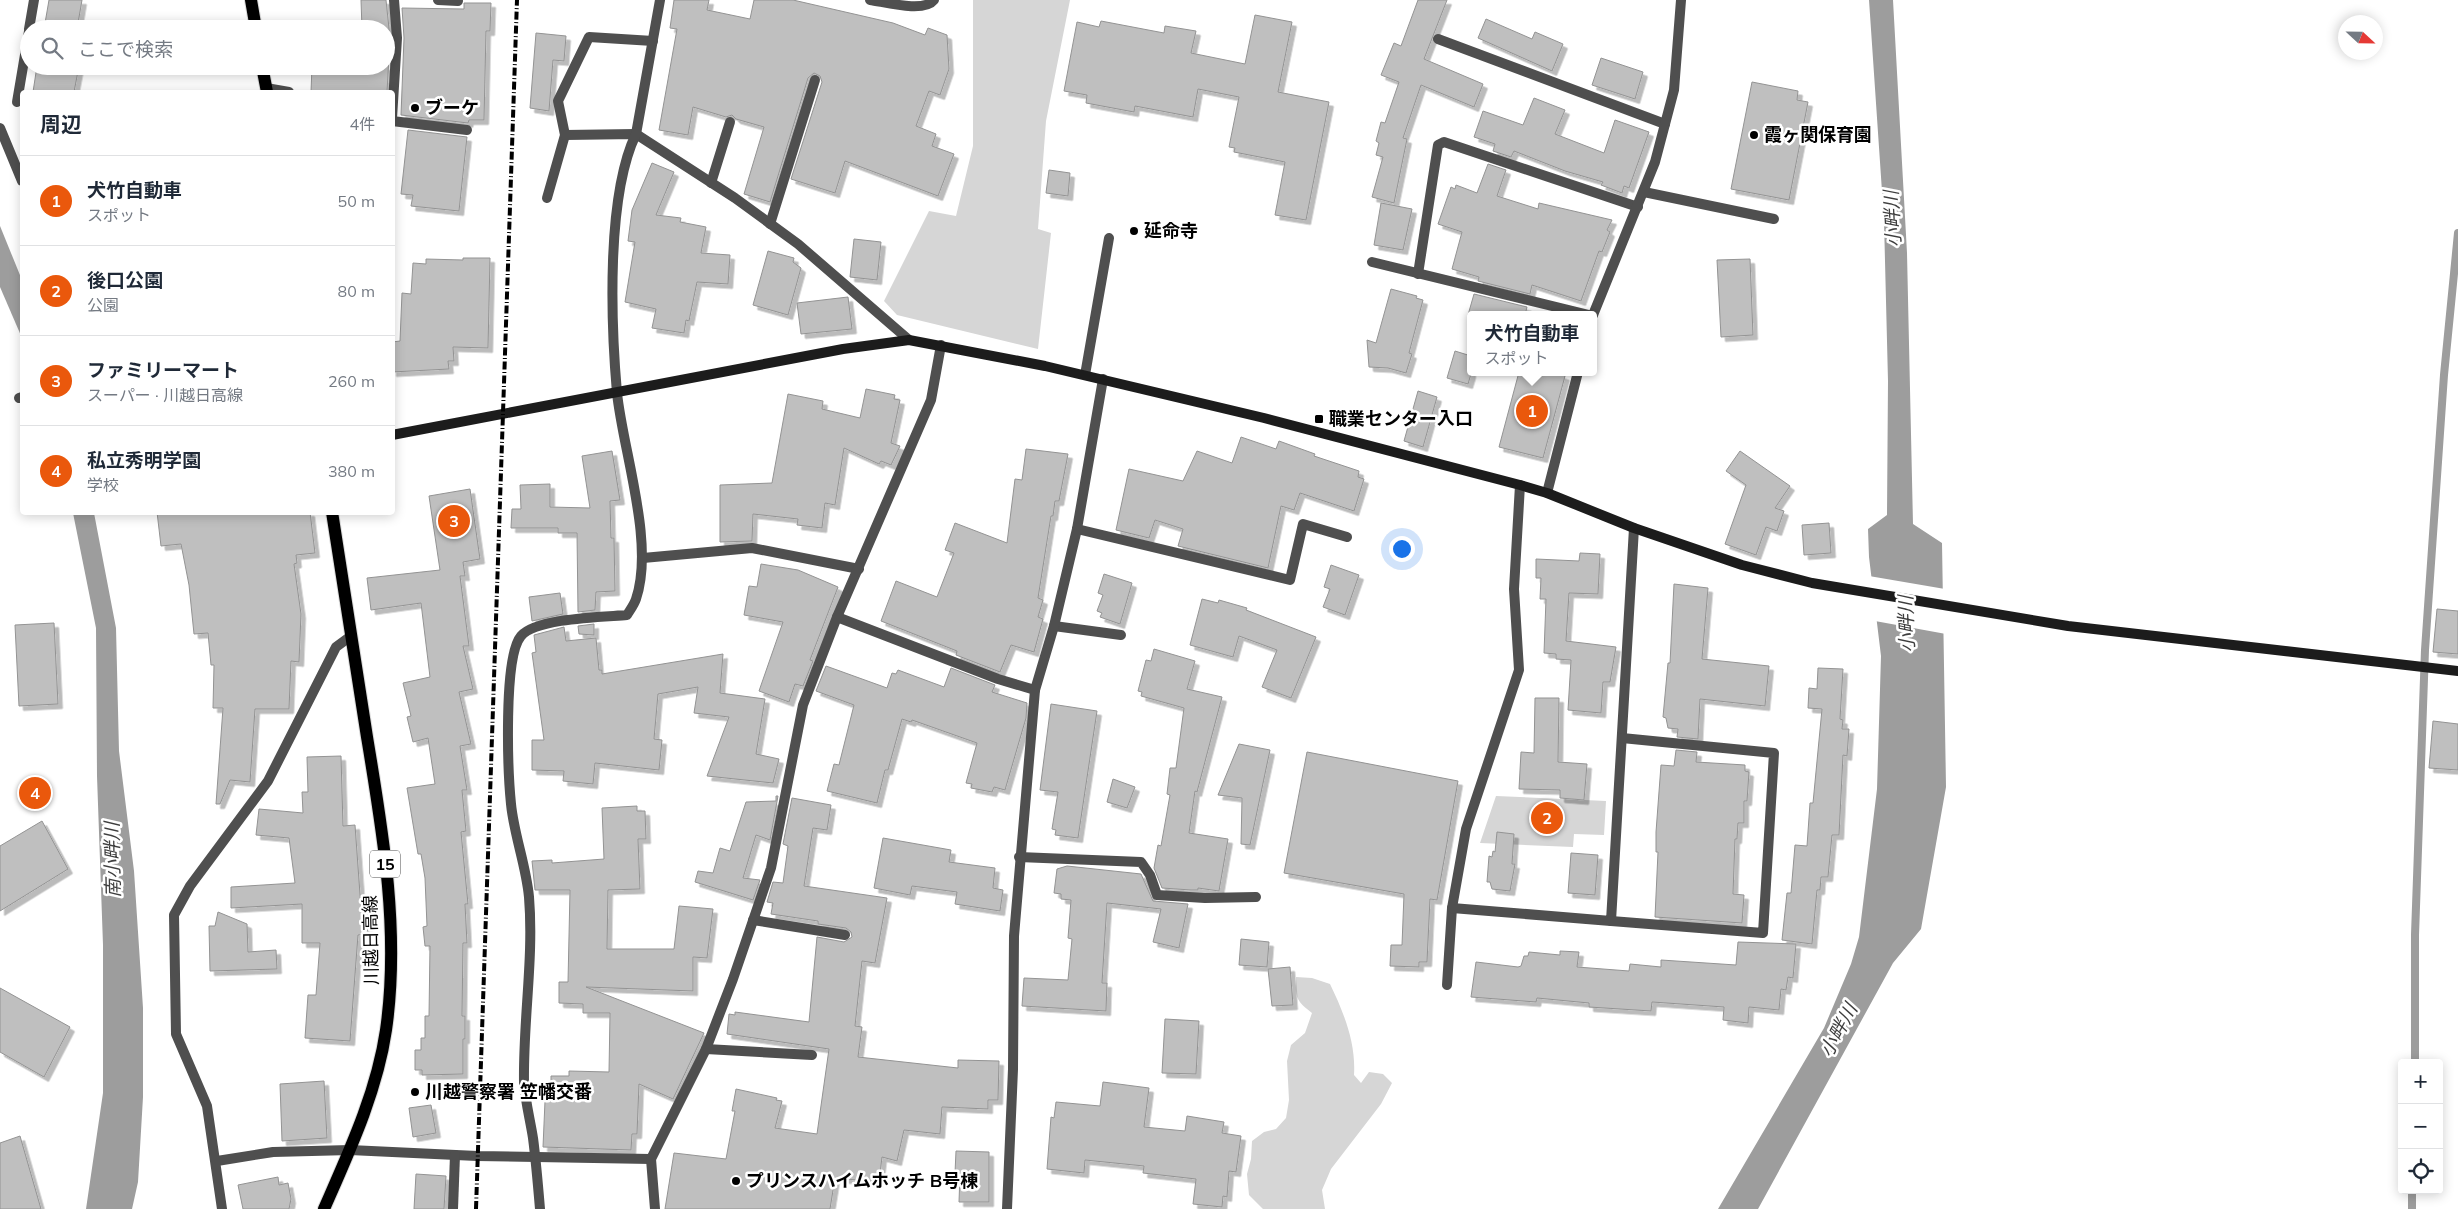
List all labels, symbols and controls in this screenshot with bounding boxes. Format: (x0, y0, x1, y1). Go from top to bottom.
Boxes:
north arrow (2338, 15, 2383, 60)
search box (20, 20, 395, 75)
icon: search (38, 34, 66, 62)
text: ここで検索 (78, 37, 173, 61)
place label: ブーケ (425, 96, 479, 119)
marker: ブーケ (409, 102, 421, 114)
text: 周辺 (40, 111, 82, 137)
text: 4件 (349, 114, 375, 134)
place label: 霞ヶ関保育園 (1764, 123, 1872, 146)
marker: 霞ヶ関保育園 (1748, 129, 1760, 141)
text: 犬竹自動車 (87, 178, 182, 202)
water label: 小畔川 (1878, 188, 1905, 248)
text: 1 (51, 191, 61, 211)
text: 50 m (338, 191, 375, 211)
text: スポット (87, 205, 151, 225)
place label: 延命寺 (1144, 219, 1198, 242)
marker: 延命寺 (1128, 225, 1140, 237)
text: 後口公園 (87, 268, 163, 292)
text: 2 (51, 281, 61, 301)
text: 80 m (338, 281, 375, 301)
text: 公園 (87, 295, 119, 315)
popup (1467, 311, 1597, 376)
text: 犬竹自動車 (1484, 321, 1580, 345)
text: スポット (1484, 348, 1549, 368)
text: ファミリーマート (87, 358, 239, 382)
text: 3 (51, 371, 61, 391)
text: 260 m (328, 371, 375, 391)
text: スーパー · 川越日高線 (87, 385, 243, 405)
pin: 1 (1516, 392, 1548, 430)
place label: 職業センター入口 (1329, 407, 1473, 430)
marker: 職業センター入口 (1313, 413, 1325, 425)
text: 私立秀明学園 (87, 448, 201, 472)
text: 4 (51, 461, 61, 481)
text: 380 m (328, 461, 375, 481)
text: 学校 (87, 475, 119, 495)
pin: 3 (438, 502, 470, 540)
your location (1389, 536, 1415, 562)
water label: 小畔川 (1893, 593, 1919, 653)
pin: 4 (19, 774, 51, 812)
pin: 2 (1531, 799, 1563, 837)
water label: 南小畔川 (99, 820, 125, 898)
road number: 15 (370, 851, 400, 878)
street label: 川越日高線 (358, 895, 383, 985)
water label: 小畔川 (1814, 997, 1863, 1061)
map controls (2398, 1059, 2443, 1194)
button: + (2398, 1059, 2443, 1104)
place label: 川越警察署 笠幡交番 (425, 1080, 592, 1103)
marker: 川越警察署 笠幡交番 (409, 1086, 421, 1098)
button: − (2398, 1104, 2443, 1149)
button: locate (2398, 1149, 2443, 1194)
place label: プリンスハイムホッチ B号棟 (746, 1169, 978, 1192)
marker: プリンスハイムホッチ B号棟 (730, 1175, 742, 1187)

